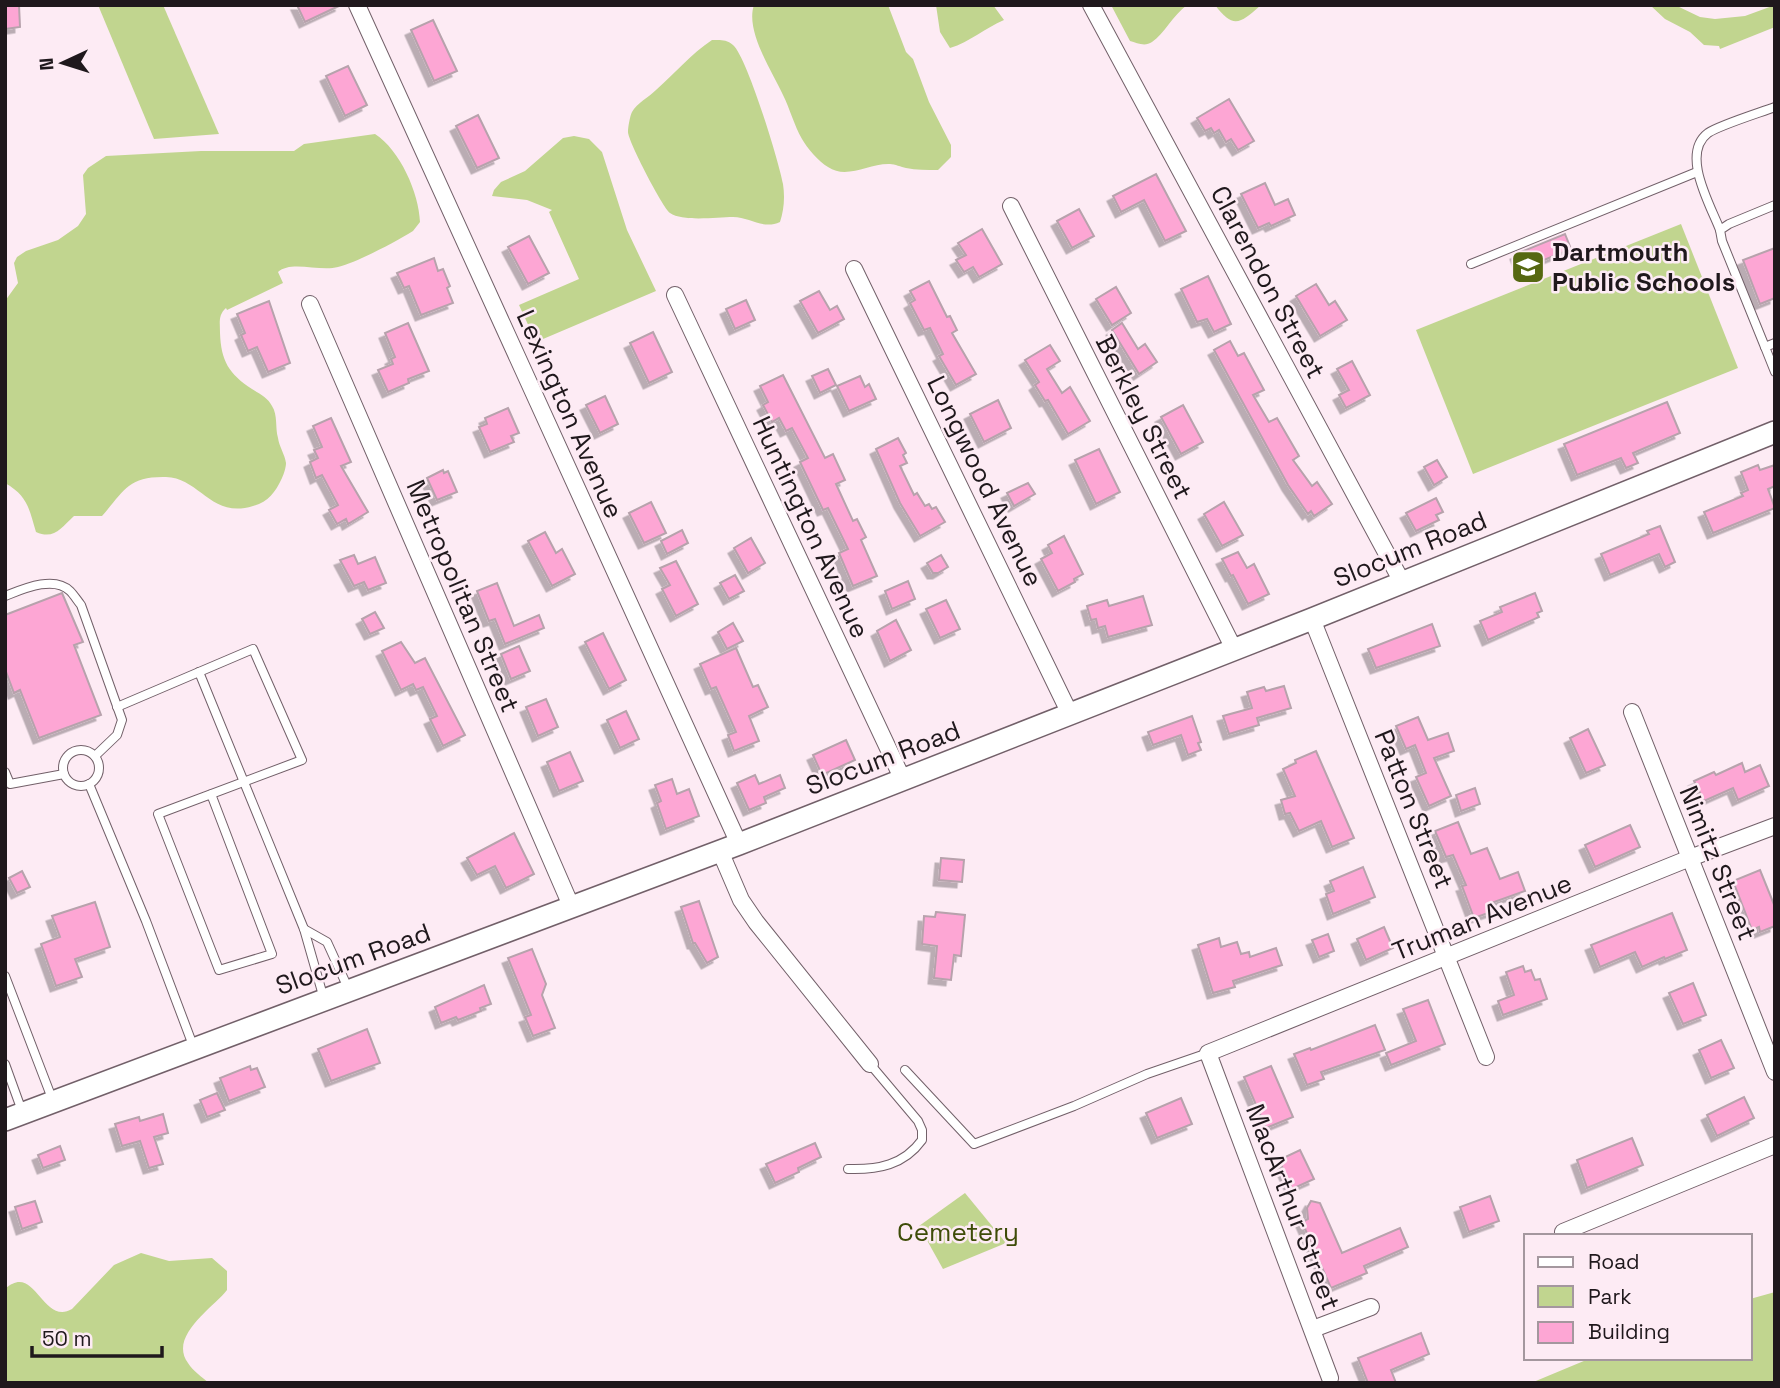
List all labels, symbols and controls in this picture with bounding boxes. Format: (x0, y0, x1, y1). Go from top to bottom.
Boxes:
north arrow (28, 28, 98, 98)
text: N (34, 57, 59, 71)
street label: Clarendon Street (1203, 180, 1333, 384)
place label: Dartmouth Public Schools (1552, 235, 1735, 299)
school or university icon: Dartmouth Public Schools (1509, 248, 1547, 286)
street label: Lexington Avenue (509, 304, 631, 524)
street label: Berkley Street (1088, 329, 1200, 505)
street label: Longwood Avenue (919, 370, 1051, 592)
street label: Huntington Avenue (745, 411, 877, 643)
street label: Metropolitan Street (399, 475, 527, 717)
street label: Slocum Road (1328, 503, 1492, 595)
street label: Slocum Road (801, 713, 965, 803)
street label: Patton Street (1367, 724, 1461, 894)
street label: Nimitz Street (1672, 781, 1764, 945)
street label: Truman Avenue (1387, 866, 1577, 968)
street label: Slocum Road (271, 915, 435, 1003)
street label: MacArthur Street (1238, 1099, 1348, 1315)
park label: Cemetery (897, 1215, 1019, 1249)
legend (1524, 1234, 1752, 1360)
text: Road (1588, 1248, 1640, 1275)
text: Park (1588, 1283, 1632, 1310)
scale bar (32, 1314, 161, 1358)
text: Building (1588, 1318, 1670, 1345)
text: 50 m (42, 1325, 92, 1352)

